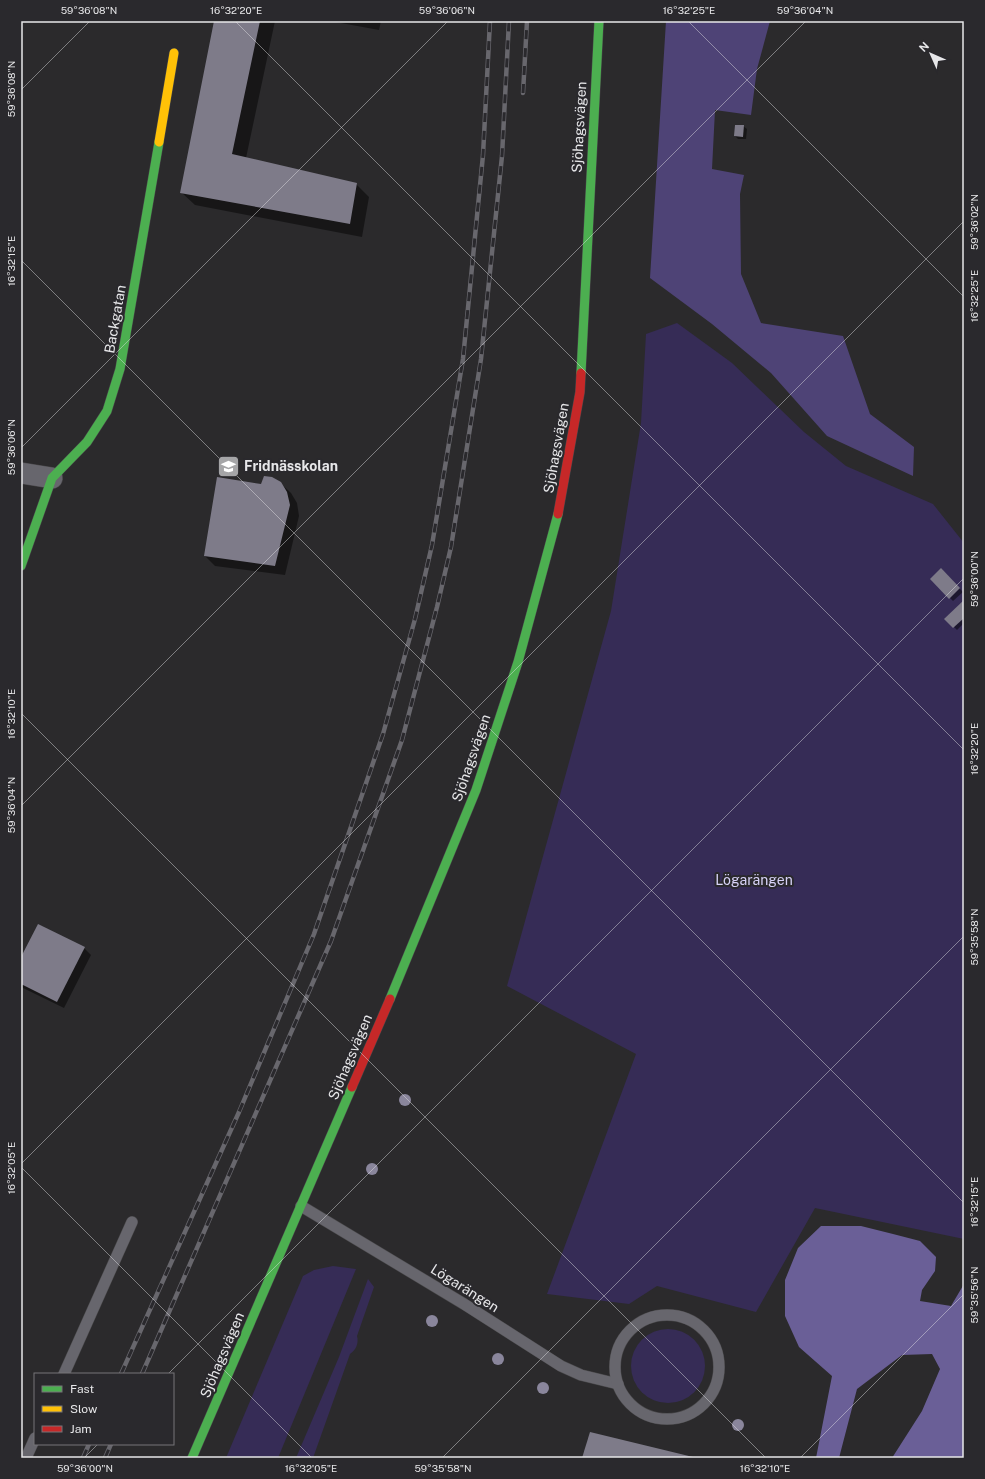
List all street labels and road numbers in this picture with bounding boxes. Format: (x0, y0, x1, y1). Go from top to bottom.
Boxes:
street label: Sjöhagsvägen (569, 81, 589, 173)
street label: Backgatan (101, 283, 129, 355)
street label: Sjöhagsvägen (540, 402, 572, 494)
street label: Sjöhagsvägen (449, 712, 493, 804)
street label: Sjöhagsvägen (325, 1012, 375, 1102)
street label: Lögarängen (428, 1261, 502, 1315)
street label: Sjöhagsvägen (197, 1310, 247, 1400)

